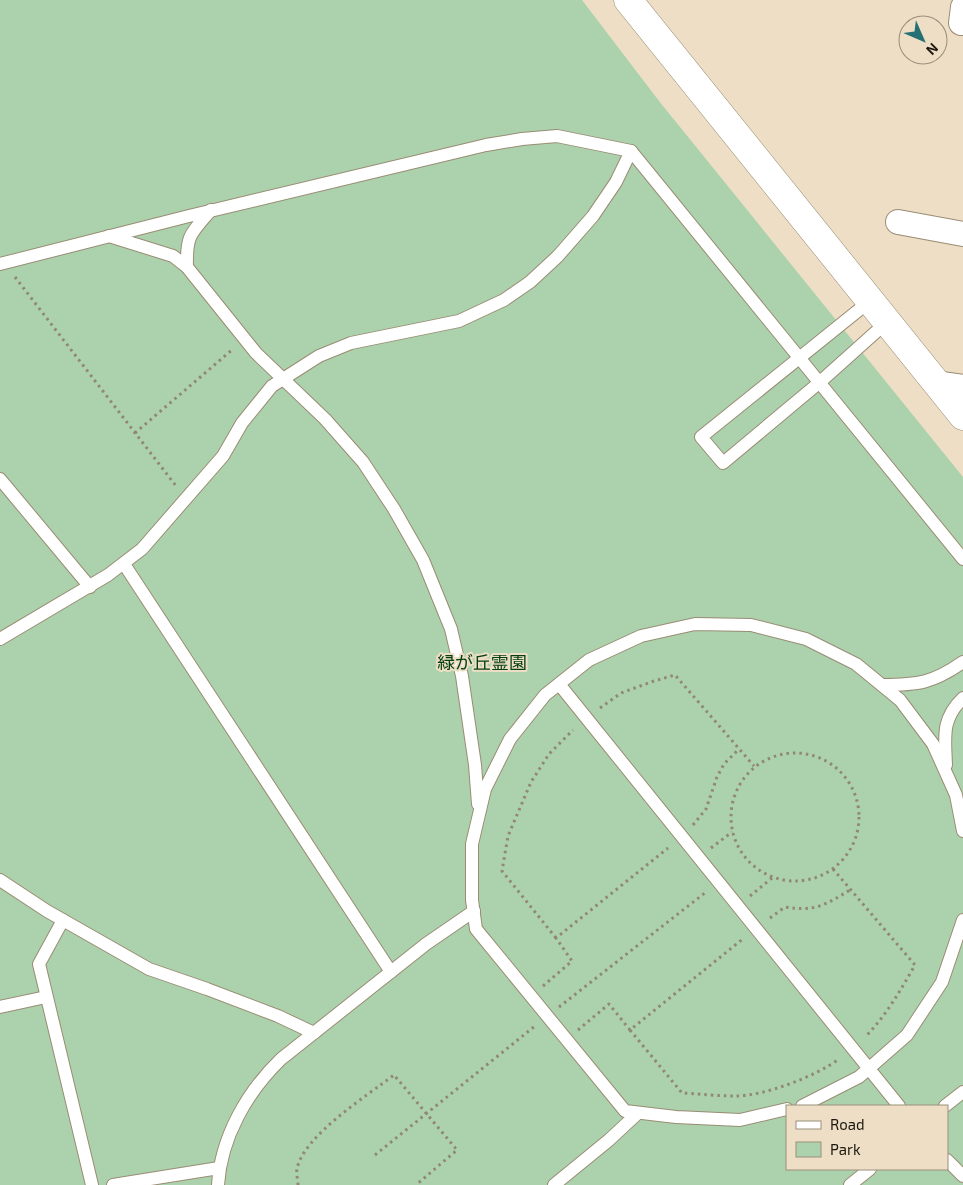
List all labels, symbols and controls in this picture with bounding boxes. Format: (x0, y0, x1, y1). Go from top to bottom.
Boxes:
north arrow (898, 15, 948, 65)
text: N (923, 40, 942, 59)
park label: 緑が丘霊園 (437, 651, 527, 673)
legend (786, 1105, 948, 1170)
text: Road (830, 1115, 865, 1133)
text: Park (830, 1140, 861, 1158)

